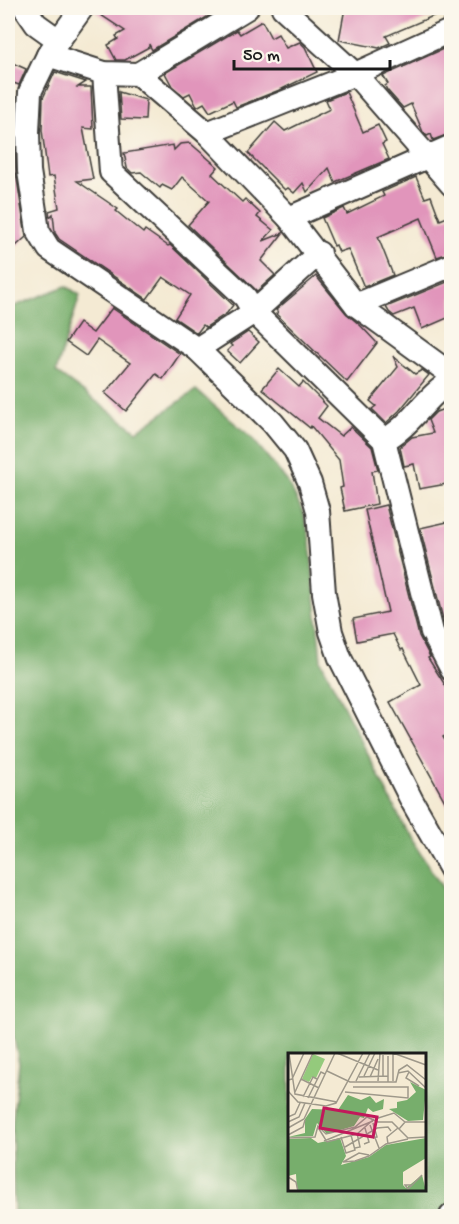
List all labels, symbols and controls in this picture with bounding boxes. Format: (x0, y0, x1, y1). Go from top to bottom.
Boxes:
scale bar (234, 33, 390, 71)
text: 50 m (243, 46, 280, 67)
inset map (288, 1053, 426, 1191)

